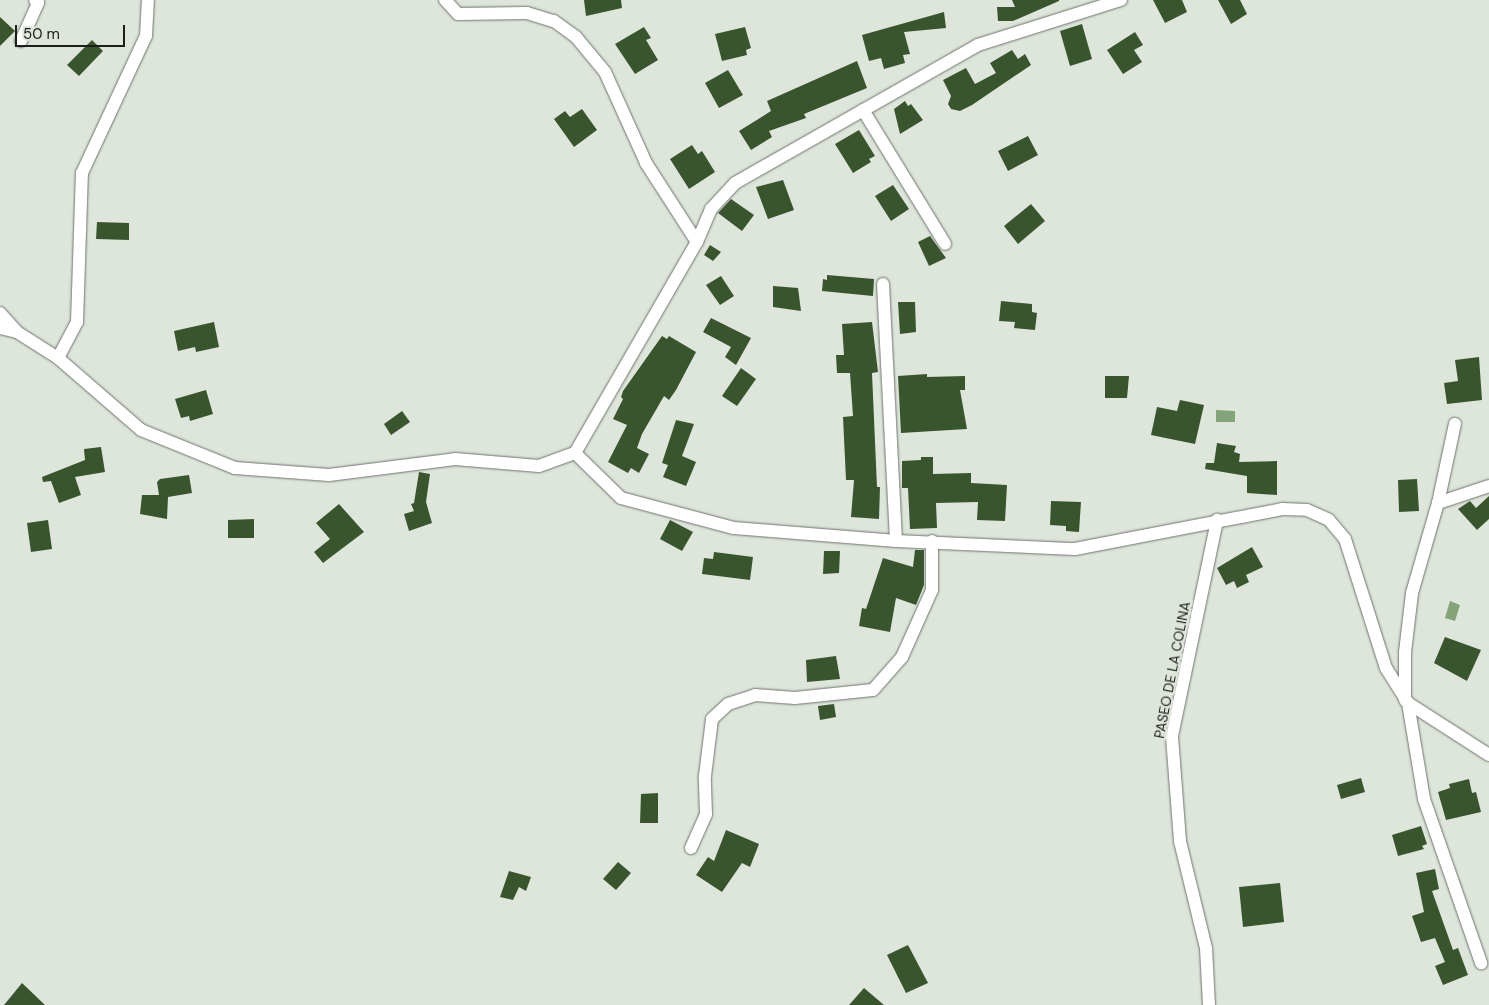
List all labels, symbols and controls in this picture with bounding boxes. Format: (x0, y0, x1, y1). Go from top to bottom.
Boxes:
scale bar (18, 15, 128, 47)
text: 50 m (23, 24, 60, 44)
street label: PASEO DE LA COLINA (1150, 600, 1194, 740)

